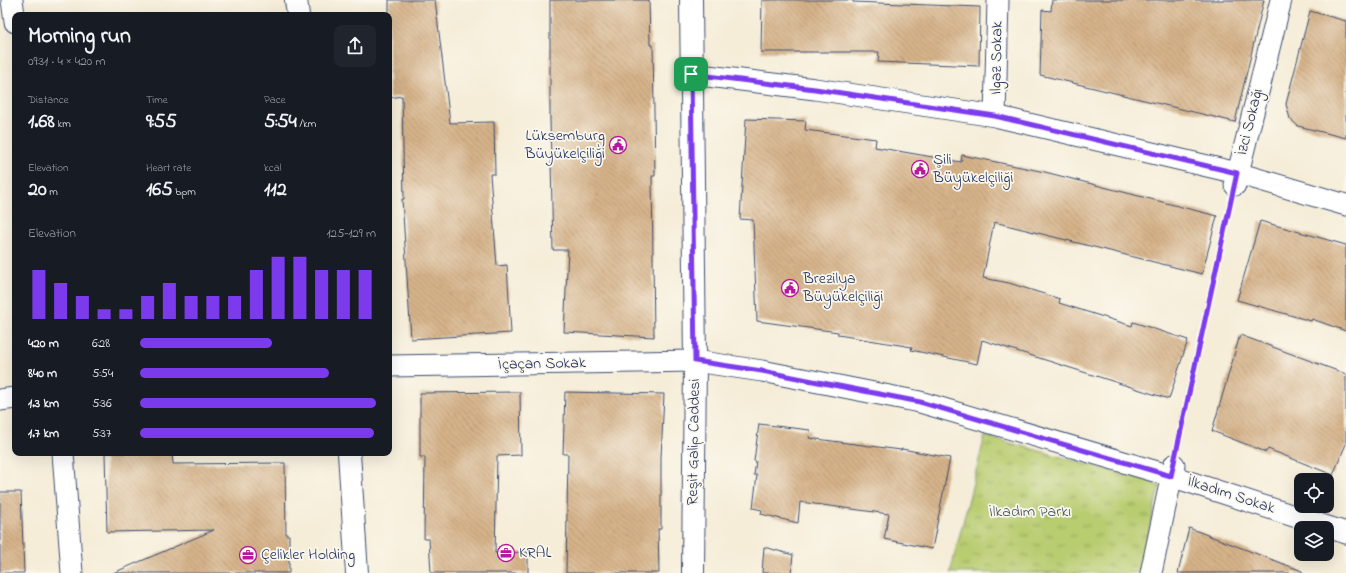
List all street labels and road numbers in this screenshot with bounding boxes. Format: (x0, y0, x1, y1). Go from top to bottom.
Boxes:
street label: Ilgaz Sokak (984, 20, 1010, 95)
street label: İzci Sokağı (1230, 86, 1270, 158)
street label: İçaçan Sokak (498, 351, 587, 377)
street label: Reşit Galip Caddesi (681, 378, 707, 506)
street label: İlkadım Sokak (1184, 470, 1279, 521)

